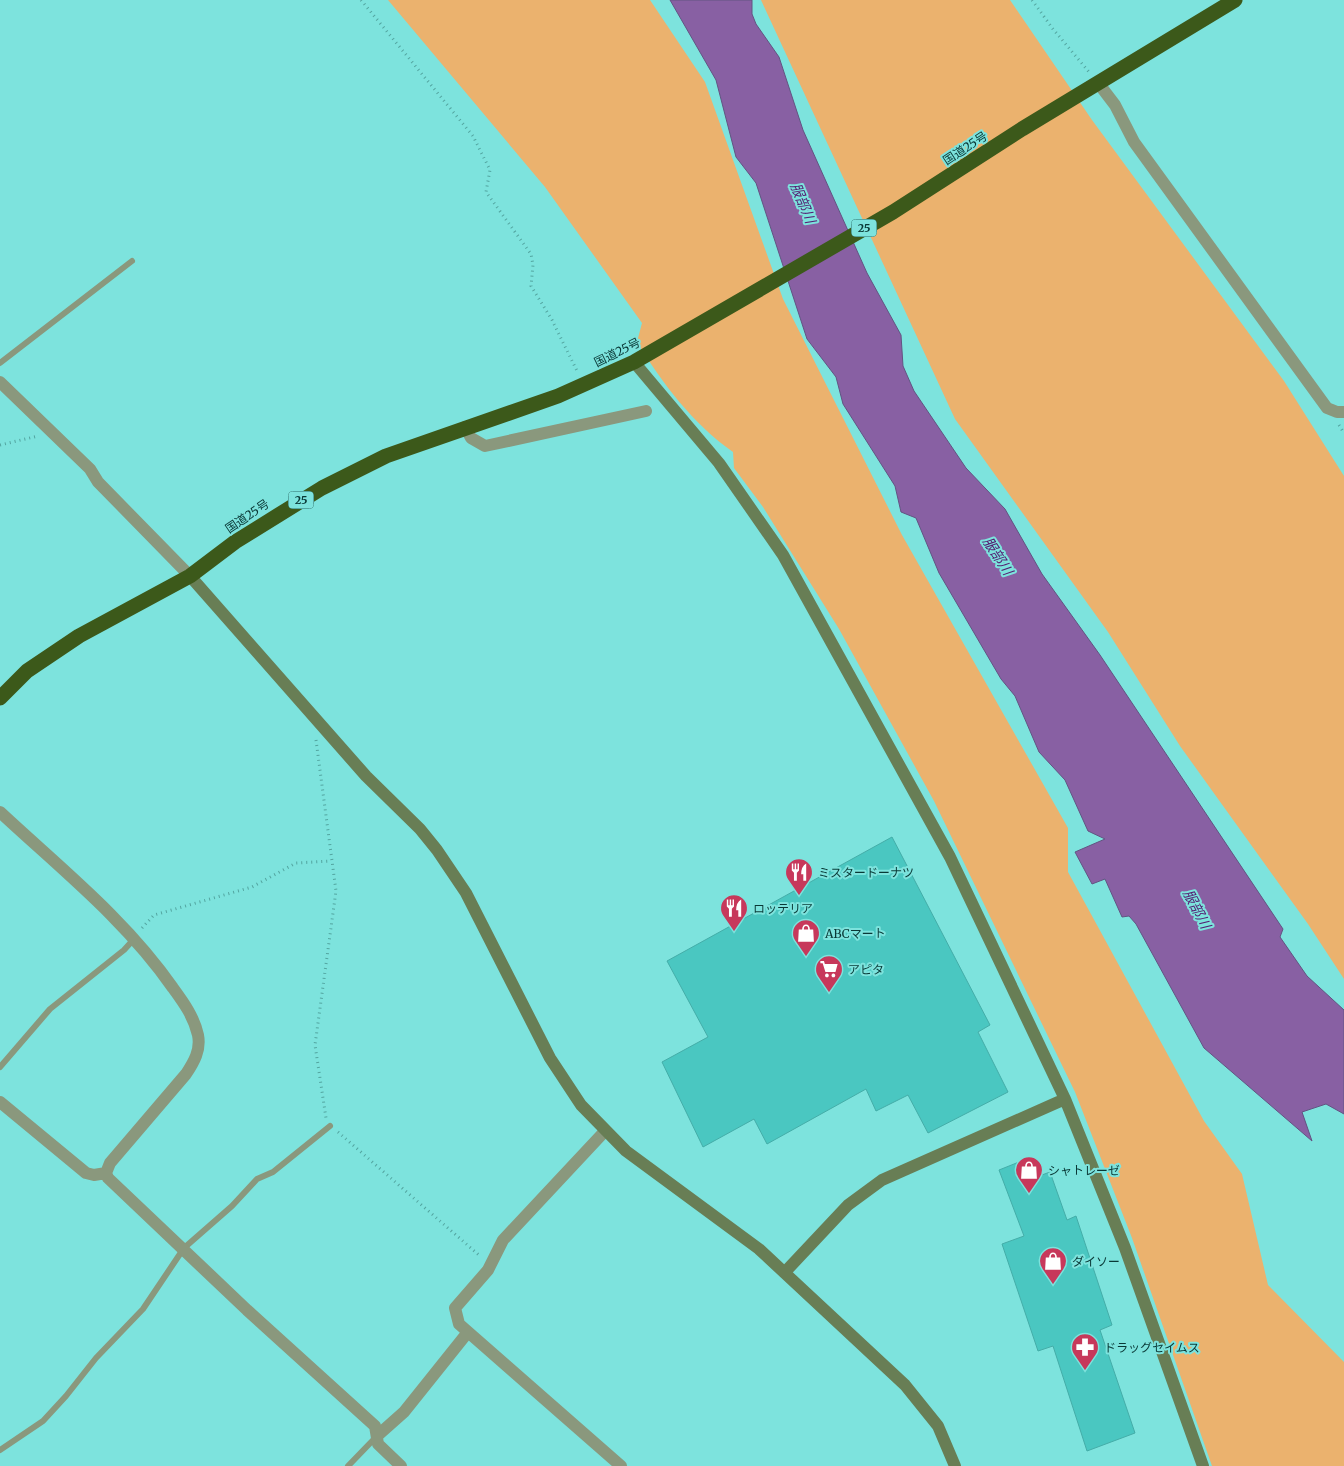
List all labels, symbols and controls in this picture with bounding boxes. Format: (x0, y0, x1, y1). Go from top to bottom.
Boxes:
street label: 国道25号 (940, 128, 990, 168)
water label: 服部川 (787, 180, 820, 228)
road number: 25 (852, 220, 876, 237)
street label: 国道25号 (591, 334, 643, 370)
road number: 25 (288, 492, 314, 508)
street label: 国道25号 (222, 496, 272, 536)
water label: 服部川 (979, 533, 1018, 580)
restaurant icon: ミスタードーナツ (784, 857, 814, 896)
place label: ミスタードーナツ (818, 865, 914, 880)
water label: 服部川 (1179, 886, 1216, 934)
restaurant icon: ロッテリア (719, 893, 749, 932)
place label: ロッテリア (753, 901, 813, 916)
shop icon: ABCマート (791, 918, 821, 957)
place label: ABCマート (824, 926, 886, 941)
supermarket icon: アピタ (814, 954, 844, 993)
place label: アピタ (848, 962, 884, 977)
shop icon: シャトレーゼ (1014, 1155, 1044, 1194)
place label: シャトレーゼ (1048, 1163, 1120, 1178)
shop icon: ダイソー (1038, 1246, 1068, 1285)
place label: ダイソー (1072, 1254, 1120, 1269)
pharmacy icon: ドラッグセイムス (1070, 1332, 1100, 1371)
place label: ドラッグセイムス (1104, 1340, 1200, 1355)

